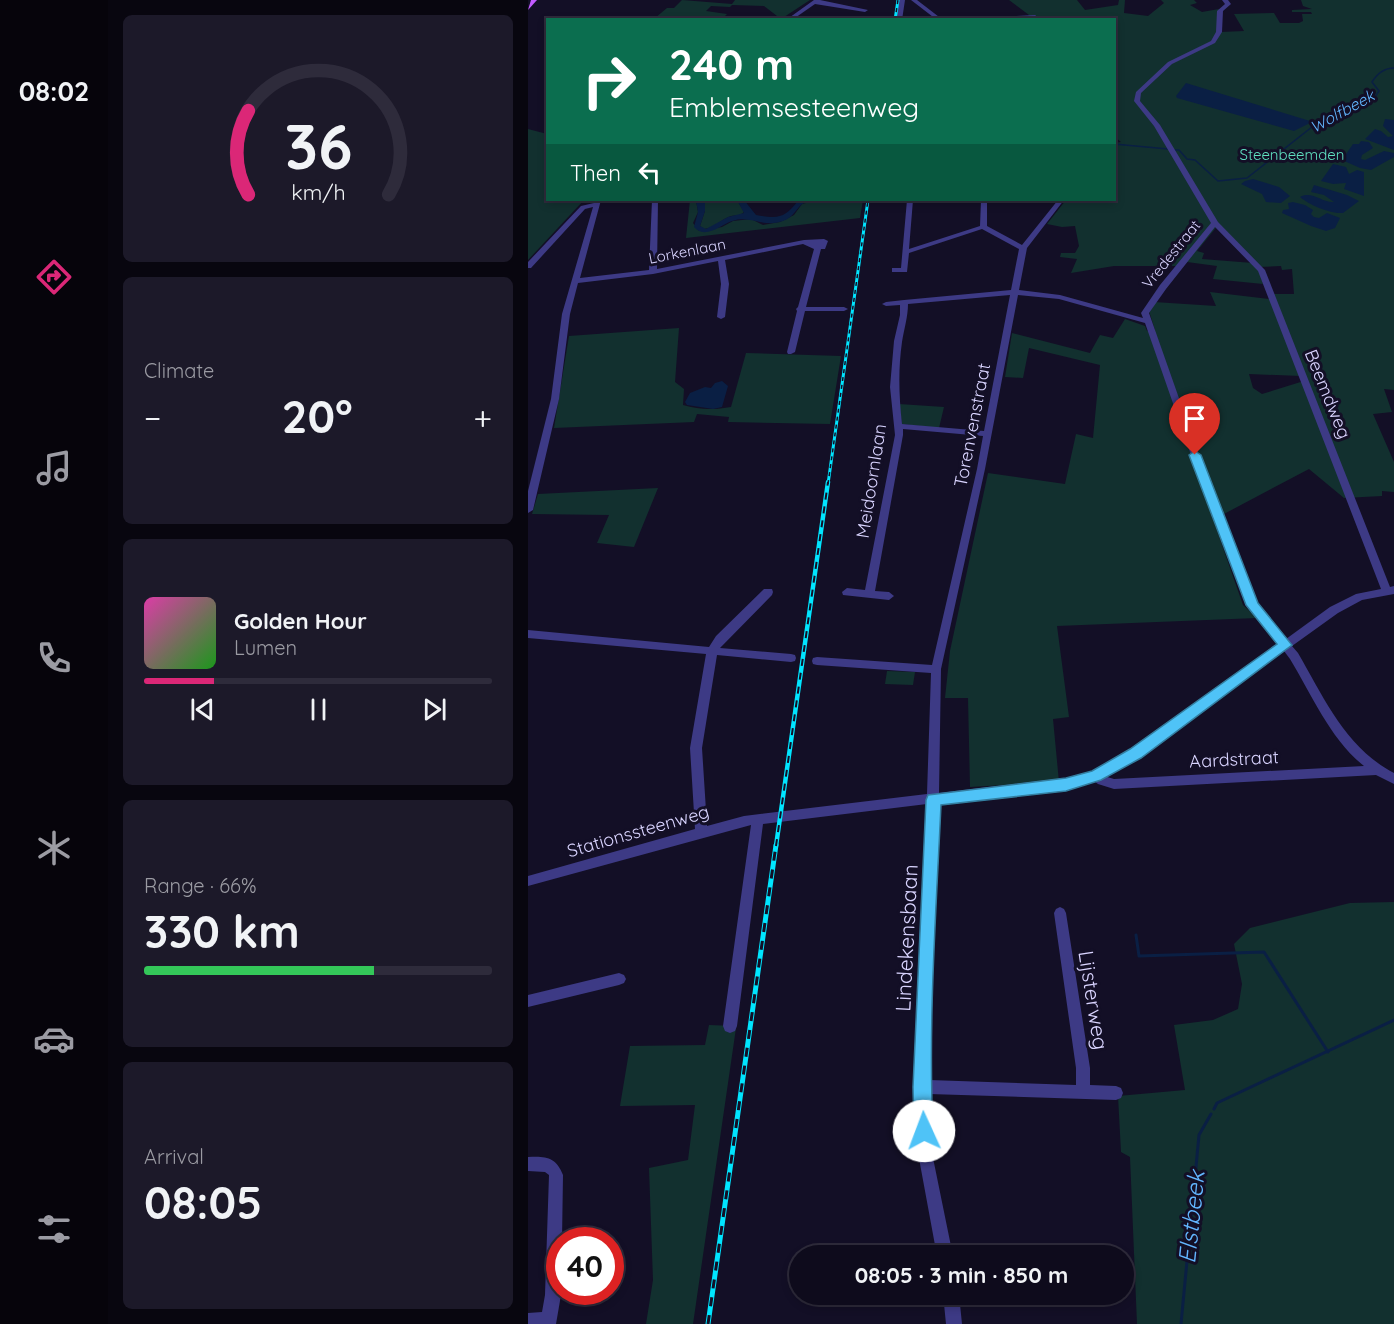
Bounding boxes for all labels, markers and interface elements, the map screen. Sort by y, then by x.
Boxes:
text: 240 m [669,38,794,91]
icon: right [570,42,648,120]
text: 08:02 [19,74,89,108]
water label: Wolfbeek [1306,84,1379,137]
text: Emblemsesteenweg [669,90,919,124]
text: 36 [284,108,352,186]
park label: Steenbeemden [1239,145,1345,164]
icon: left [633,156,666,189]
text: Then [570,159,621,187]
text: km/h [291,180,345,206]
street label: Vredestraat [1138,216,1204,292]
street label: Lorkenlaan [647,234,727,268]
icon: directions [33,256,75,298]
street label: Beemdweg [1300,346,1356,442]
text: Climate [144,358,214,383]
street label: Torenvenstraat [949,361,995,489]
text: 20° [282,388,353,444]
pin [1169,393,1220,455]
text: − [144,397,161,438]
text: + [473,397,492,438]
icon: arrive [1178,402,1211,435]
street label: Meidoornlaan [851,422,891,540]
icon: music [33,447,75,489]
text: Golden Hour [234,607,367,635]
text: Lumen [234,635,297,660]
icon: phone [33,637,75,679]
icon: previous [186,693,219,726]
icon: pause [302,693,335,726]
icon: next [418,693,451,726]
street label: Aardstraat [1189,745,1279,773]
street label: Stationssteenweg [564,800,712,862]
icon: climate [33,827,75,869]
street label: Lindekensbaan [889,864,923,1012]
text: Range · 66% [144,873,256,898]
text: 330 km [144,903,300,959]
street label: Lijsterweg [1073,949,1115,1051]
icon: car [33,1018,75,1060]
position arrow [892,1099,956,1163]
text: Arrival [144,1144,204,1169]
water label: Elstbeek [1171,1167,1211,1265]
text: 08:05 [144,1174,262,1230]
icon: filters [33,1208,75,1250]
speed limit sign: 40 [546,1227,624,1305]
text: 08:05 · 3 min · 850 m [855,1261,1068,1289]

